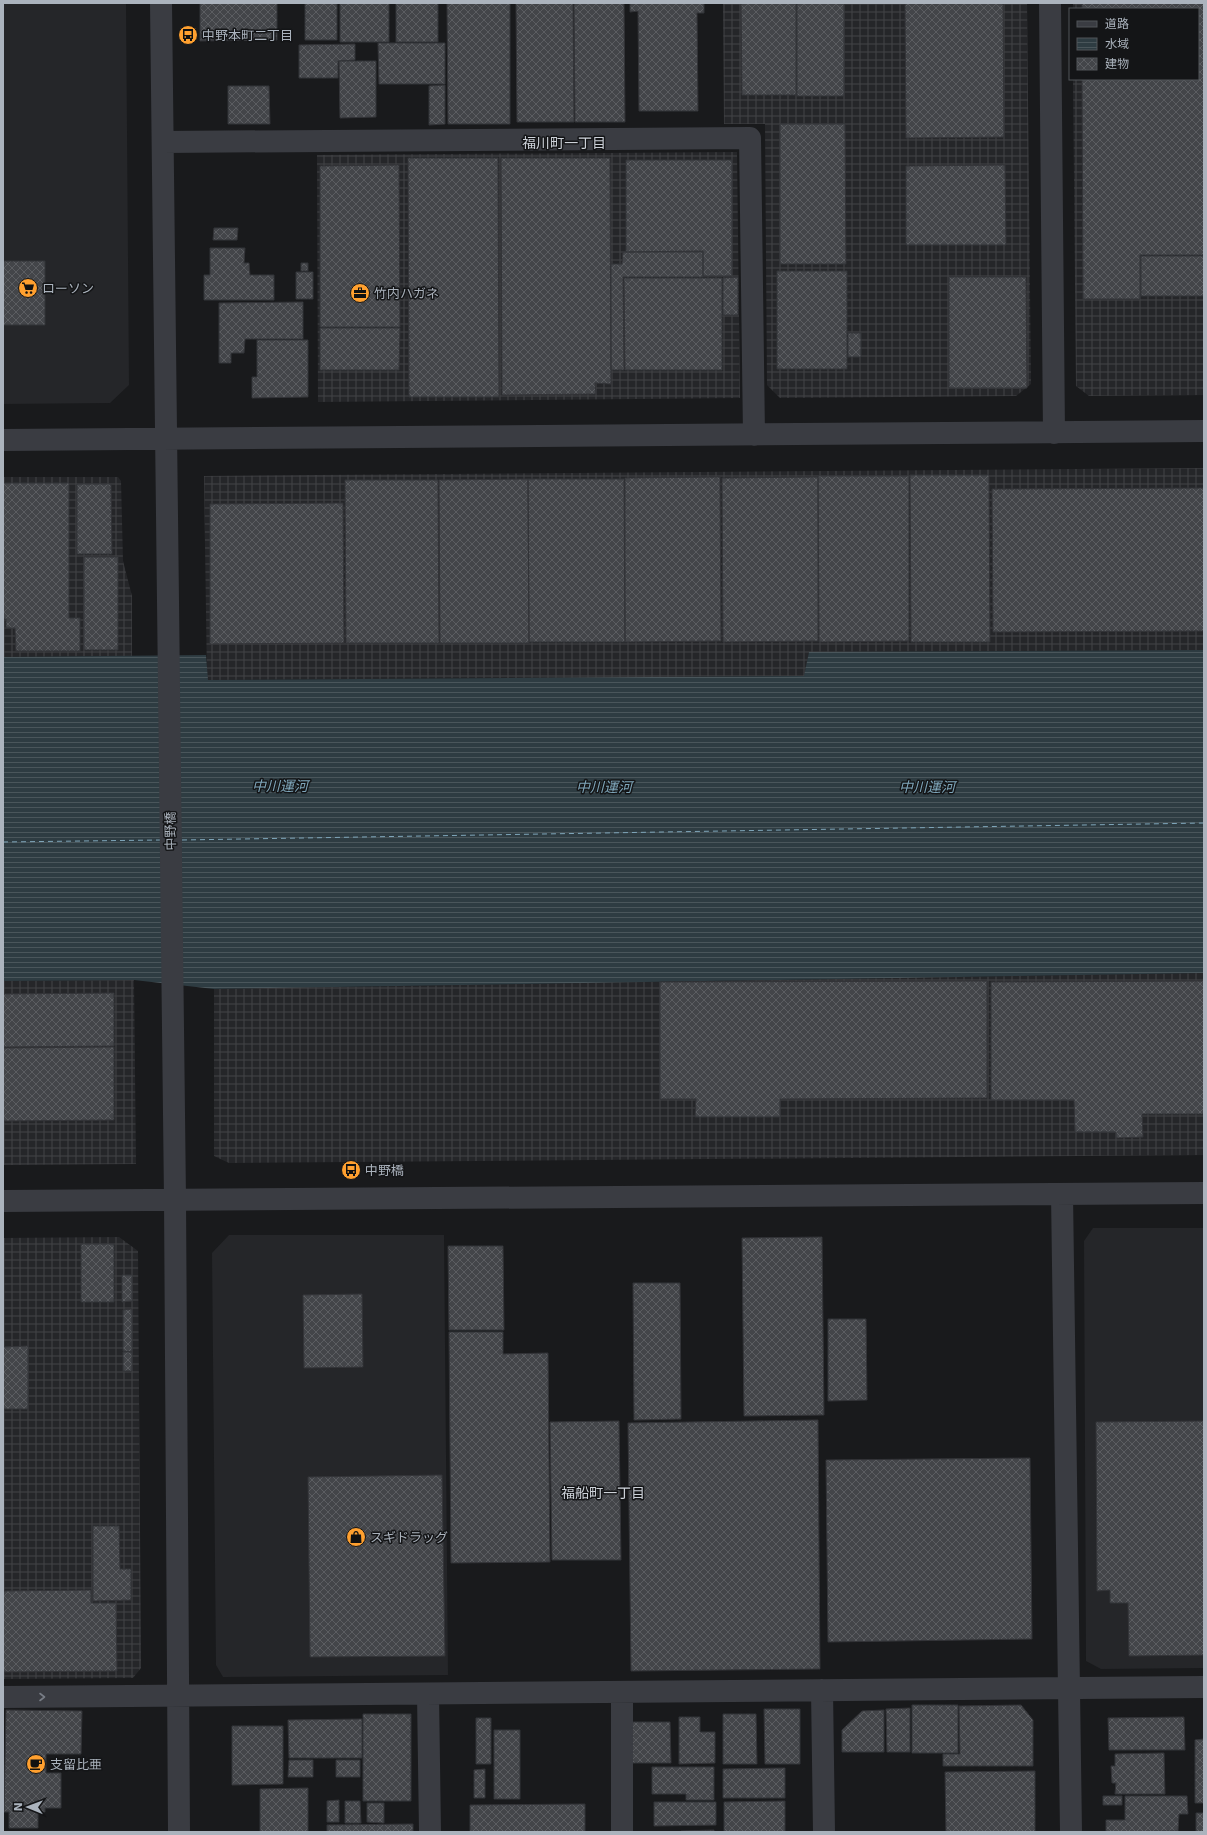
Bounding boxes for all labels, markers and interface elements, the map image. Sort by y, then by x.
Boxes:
legend [1069,8,1199,80]
text: 道路 [1105,17,1129,31]
bus stop icon: 中野本町二丁目 [177,24,199,46]
place label: 中野本町二丁目 [202,28,293,43]
text: 水域 [1105,37,1129,51]
text: 建物 [1105,57,1129,71]
district label: 福川町一丁目 [522,135,606,151]
supermarket icon: ローソン [17,277,39,299]
place label: ローソン [42,281,94,296]
office icon: 竹内ハガネ [349,282,371,304]
place label: 竹内ハガネ [374,286,439,301]
water label: 中川運河 [252,778,311,794]
water label: 中川運河 [576,779,635,795]
water label: 中川運河 [899,779,958,795]
street label: 中野橋 [163,811,178,851]
bus stop icon: 中野橋 [340,1159,362,1181]
place label: 中野橋 [365,1163,404,1178]
district label: 福船町一丁目 [561,1485,645,1501]
shop icon: スギドラッグ [345,1526,367,1548]
place label: スギドラッグ [370,1530,448,1545]
one-way arrow [39,1693,45,1701]
cafe icon: 支留比亜 [25,1753,47,1775]
place label: 支留比亜 [50,1757,102,1772]
north arrow [8,1787,48,1827]
text: N [12,1802,25,1812]

